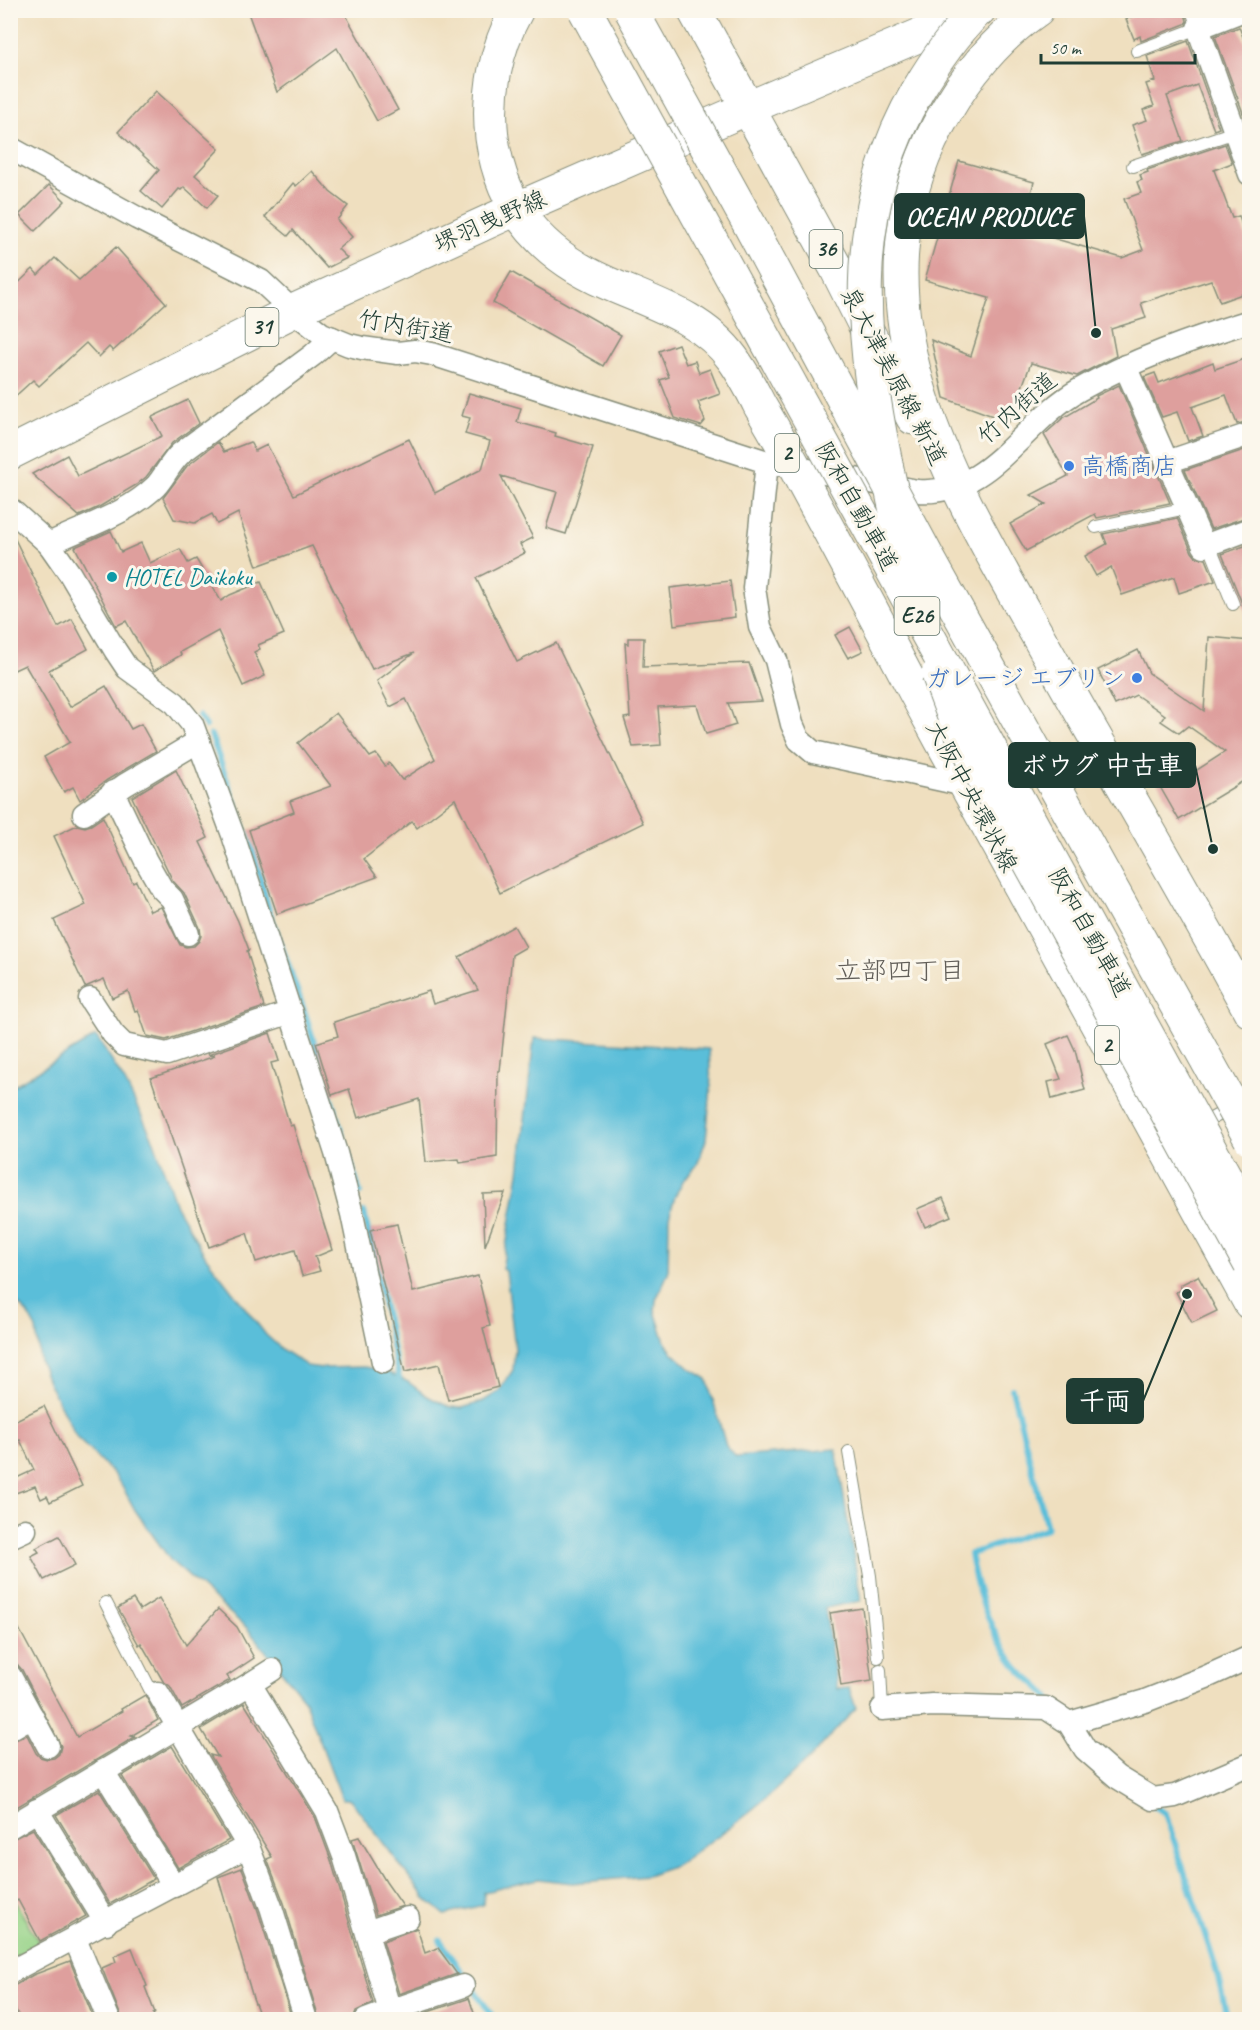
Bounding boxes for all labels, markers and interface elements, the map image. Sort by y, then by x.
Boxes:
scale bar [1041,27,1196,65]
text: 50 m [1050,37,1083,59]
street label: 堺羽曳野線 [429,183,551,259]
callout: OCEAN PRODUCE [895,194,1084,238]
text: OCEAN PRODUCE [905,200,1077,233]
road number: 36 [810,230,842,268]
street label: 泉大津美原線 新道 [834,282,954,470]
street label: 竹内街道 [356,303,456,349]
road number: 31 [246,308,278,346]
street label: 竹内街道 [971,365,1063,451]
road number: 2 [775,434,799,472]
street label: 阪和自動車道 [809,436,905,576]
place label: 高橋商店 [1081,451,1177,481]
marker: 高橋商店 [1062,459,1076,473]
place label: HOTEL Daikoku [124,562,254,592]
marker: HOTEL Daikoku [105,570,119,584]
road number: E26 [894,597,940,635]
place label: ガレージ エブリン [926,663,1125,693]
marker: ガレージ エブリン [1130,671,1144,685]
street label: 大阪中央環状線 [919,715,1025,877]
callout: ボウグ 中古車 [1009,743,1195,787]
text: ボウグ 中古車 [1021,749,1183,782]
street label: 阪和自動車道 [1042,862,1138,1002]
district label: 立部四丁目 [835,954,965,987]
road number: 2 [1095,1026,1119,1064]
callout: 千両 [1067,1379,1143,1423]
text: 千両 [1079,1385,1131,1418]

